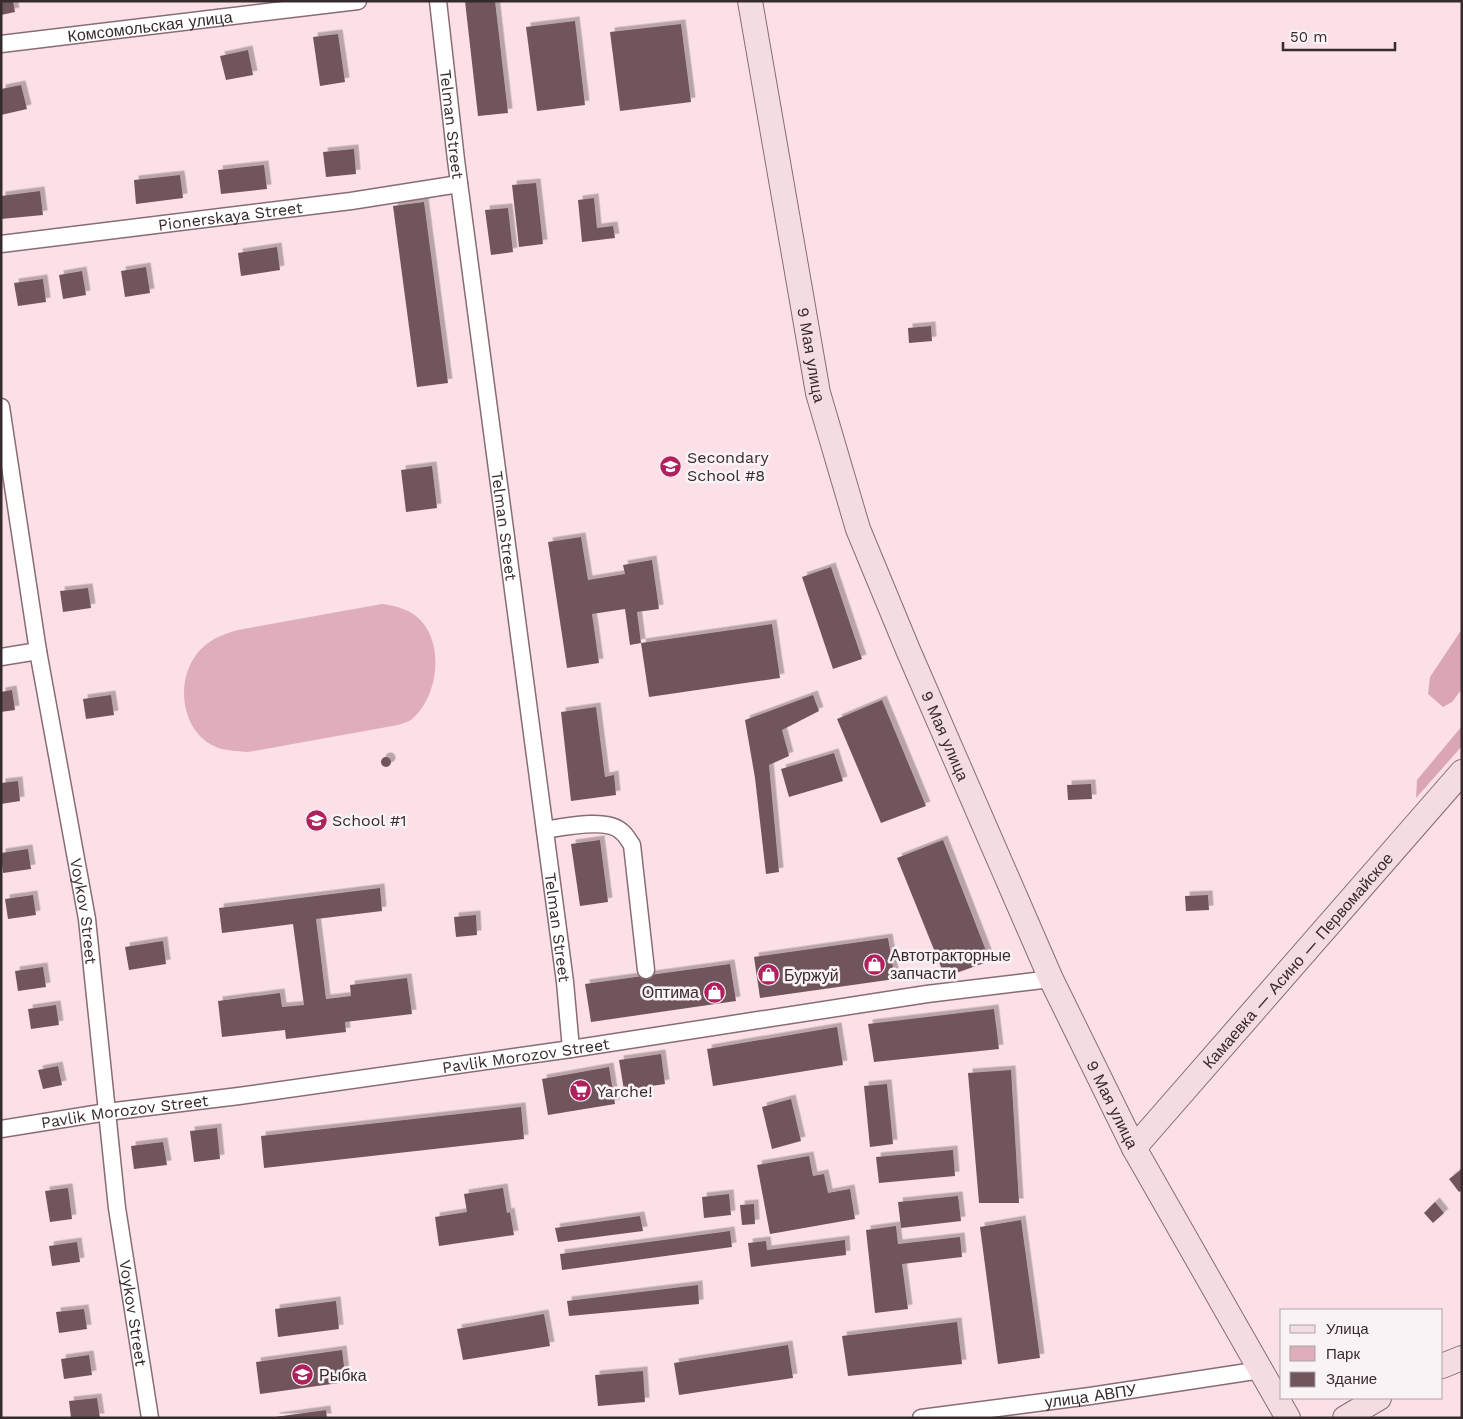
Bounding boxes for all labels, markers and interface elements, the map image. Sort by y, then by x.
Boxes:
street label: Комсомольская улица [66,7,234,45]
scale bar [1283,20,1396,52]
text: 50 m [1290,28,1327,46]
street label: Telman Street [436,69,468,180]
street label: Pionerskaya Street [157,198,304,234]
street label: 9 Мая улица [794,306,830,405]
place label: Secondary School #8 [687,448,770,485]
school or university icon: Secondary School #8 [659,454,683,478]
street label: Telman Street [488,470,521,582]
street label: 9 Мая улица [917,688,973,784]
school or university icon: School #1 [304,808,328,832]
place label: School #1 [332,811,407,830]
street label: Камаевка — Асино — Первомайское [1199,849,1397,1072]
street label: Voykov Street [67,856,101,965]
street label: Telman Street [541,872,574,983]
place label: Автотракторные запчасти [890,946,1011,983]
shop icon: Автотракторные запчасти [862,952,886,976]
shop icon: Буржуй [756,963,780,987]
place label: Буржуй [784,966,839,985]
shop icon: Оптима [703,980,727,1004]
place label: Оптима [642,983,699,1002]
street label: Pavlik Morozov Street [441,1034,611,1077]
street label: 9 Мая улица [1083,1057,1142,1152]
supermarket icon: Yarche! [569,1079,593,1103]
place label: Yarche! [597,1082,653,1101]
street label: Pavlik Morozov Street [40,1090,210,1132]
street label: Voykov Street [116,1258,151,1368]
legend [1280,1309,1443,1399]
text: Улица [1326,1320,1369,1338]
text: Парк [1326,1345,1360,1363]
school or university icon: Рыбка [291,1363,315,1387]
place label: Рыбка [319,1366,367,1385]
text: Здание [1326,1370,1377,1388]
street label: улица АВПУ [1043,1379,1139,1411]

